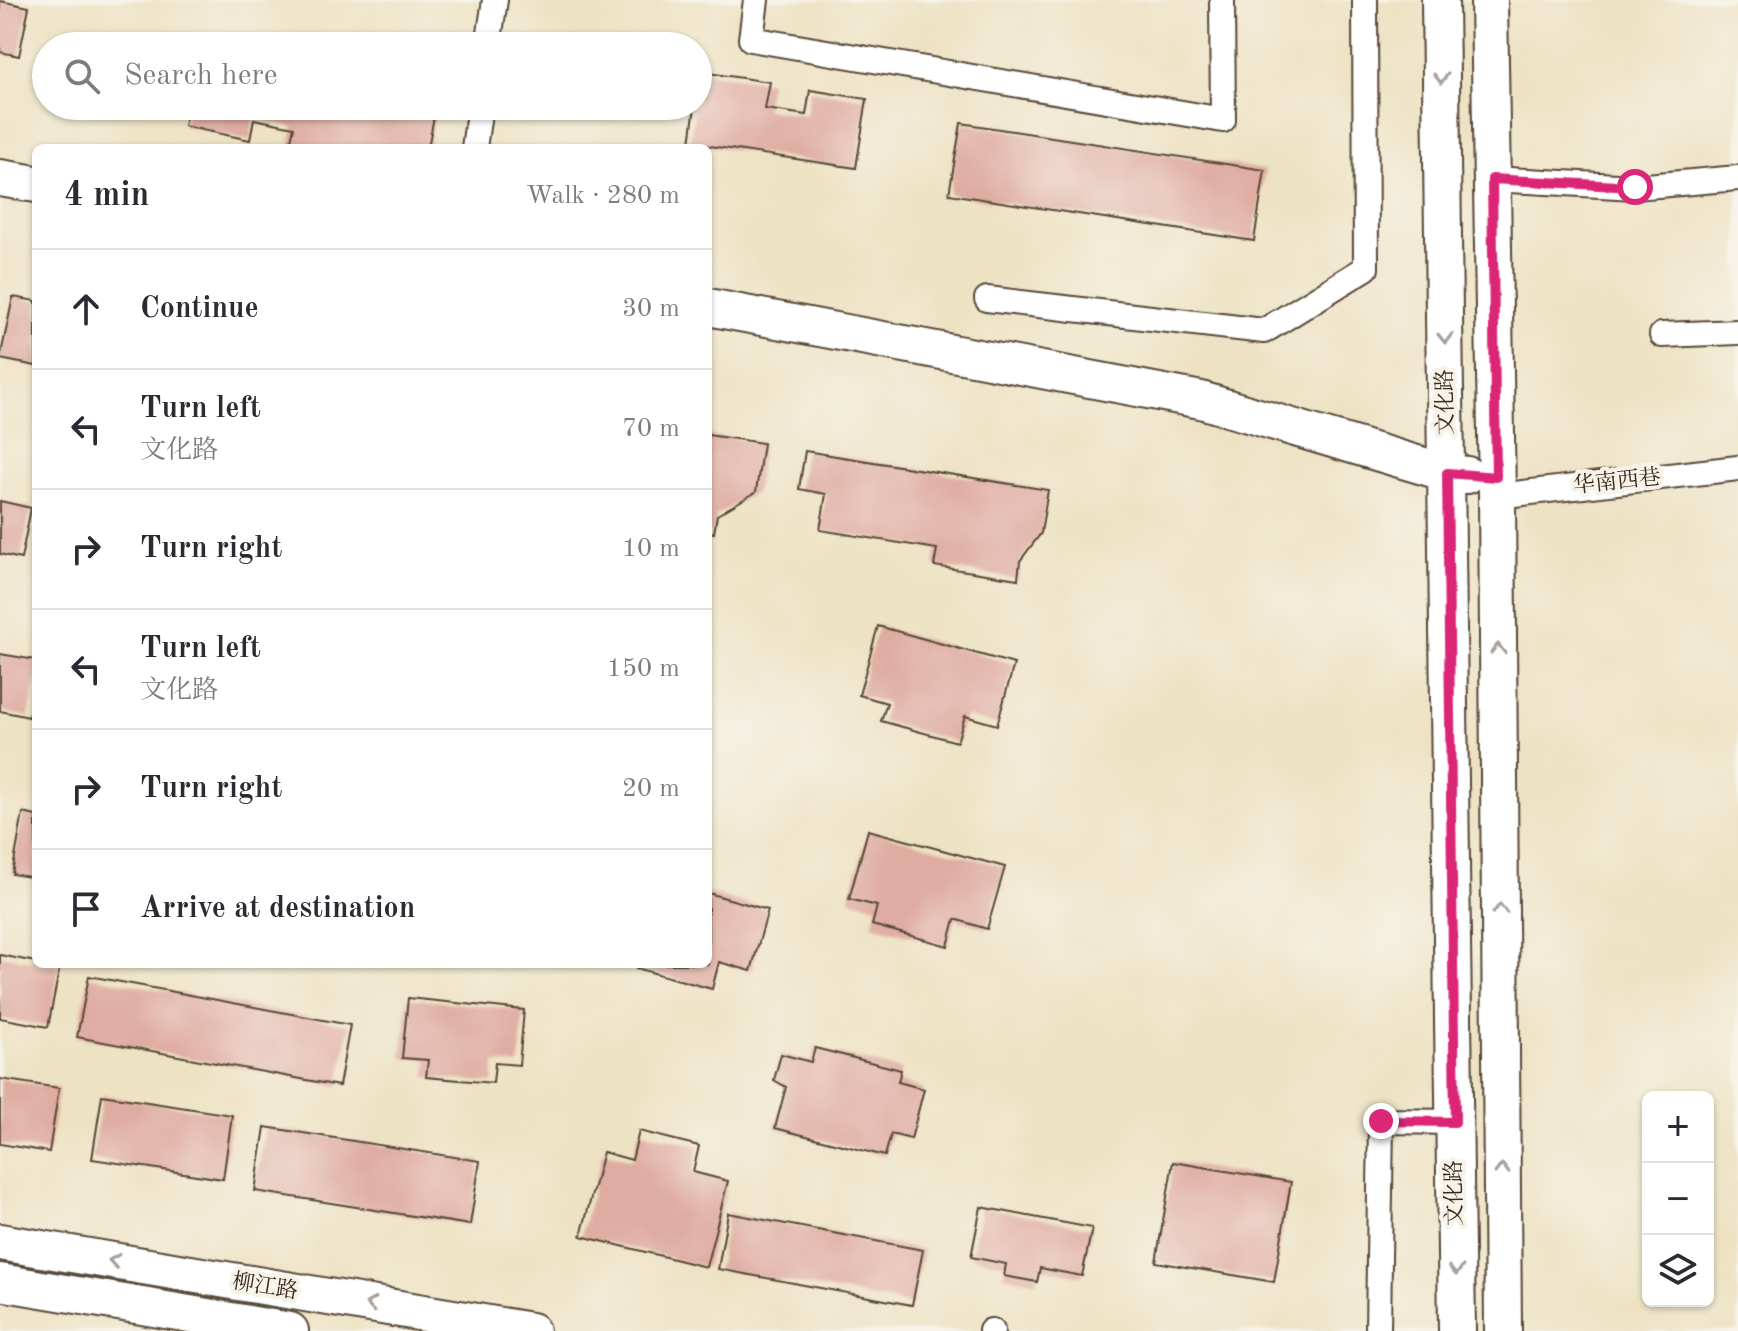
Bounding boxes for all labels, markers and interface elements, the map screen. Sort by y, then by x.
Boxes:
search box [32,32,712,120]
icon: search [60,54,104,98]
text: Search here [124,61,278,91]
one-way arrow [1433,72,1450,85]
route start [1617,169,1653,205]
text: 4 min [64,179,149,213]
text: Walk · 280 m [526,183,680,209]
icon: ahead [64,287,108,331]
text: Continue [140,294,259,324]
text: 30 m [622,296,680,322]
one-way arrow [1436,332,1454,345]
street label: 文化路 [1432,369,1458,435]
text: Turn left [140,394,261,424]
icon: left [64,407,108,451]
text: 70 m [622,416,680,442]
text: 文化路 [140,438,218,464]
street label: 华南西巷 [1572,464,1662,498]
icon: right [64,527,108,571]
text: Turn right [140,534,282,564]
text: 10 m [622,536,680,562]
text: Turn left [140,634,261,664]
one-way arrow [1489,642,1507,655]
icon: left [64,647,108,691]
text: 150 m [607,656,680,682]
text: 文化路 [140,678,218,704]
icon: right [64,767,108,811]
text: Turn right [140,774,282,804]
text: 20 m [622,776,680,802]
icon: arrive [64,887,108,931]
text: Arrive at destination [140,894,415,924]
one-way arrow [1491,902,1509,915]
map controls [1642,1091,1714,1307]
button: + [1642,1091,1714,1163]
route end [1363,1103,1399,1139]
street label: 文化路 [1441,1160,1467,1226]
one-way arrow [1493,1162,1511,1175]
button: − [1642,1163,1714,1235]
button: layers [1642,1235,1714,1307]
one-way arrow [107,1254,121,1271]
one-way arrow [1447,1264,1465,1277]
street label: 柳江路 [231,1269,300,1303]
one-way arrow [364,1297,378,1314]

